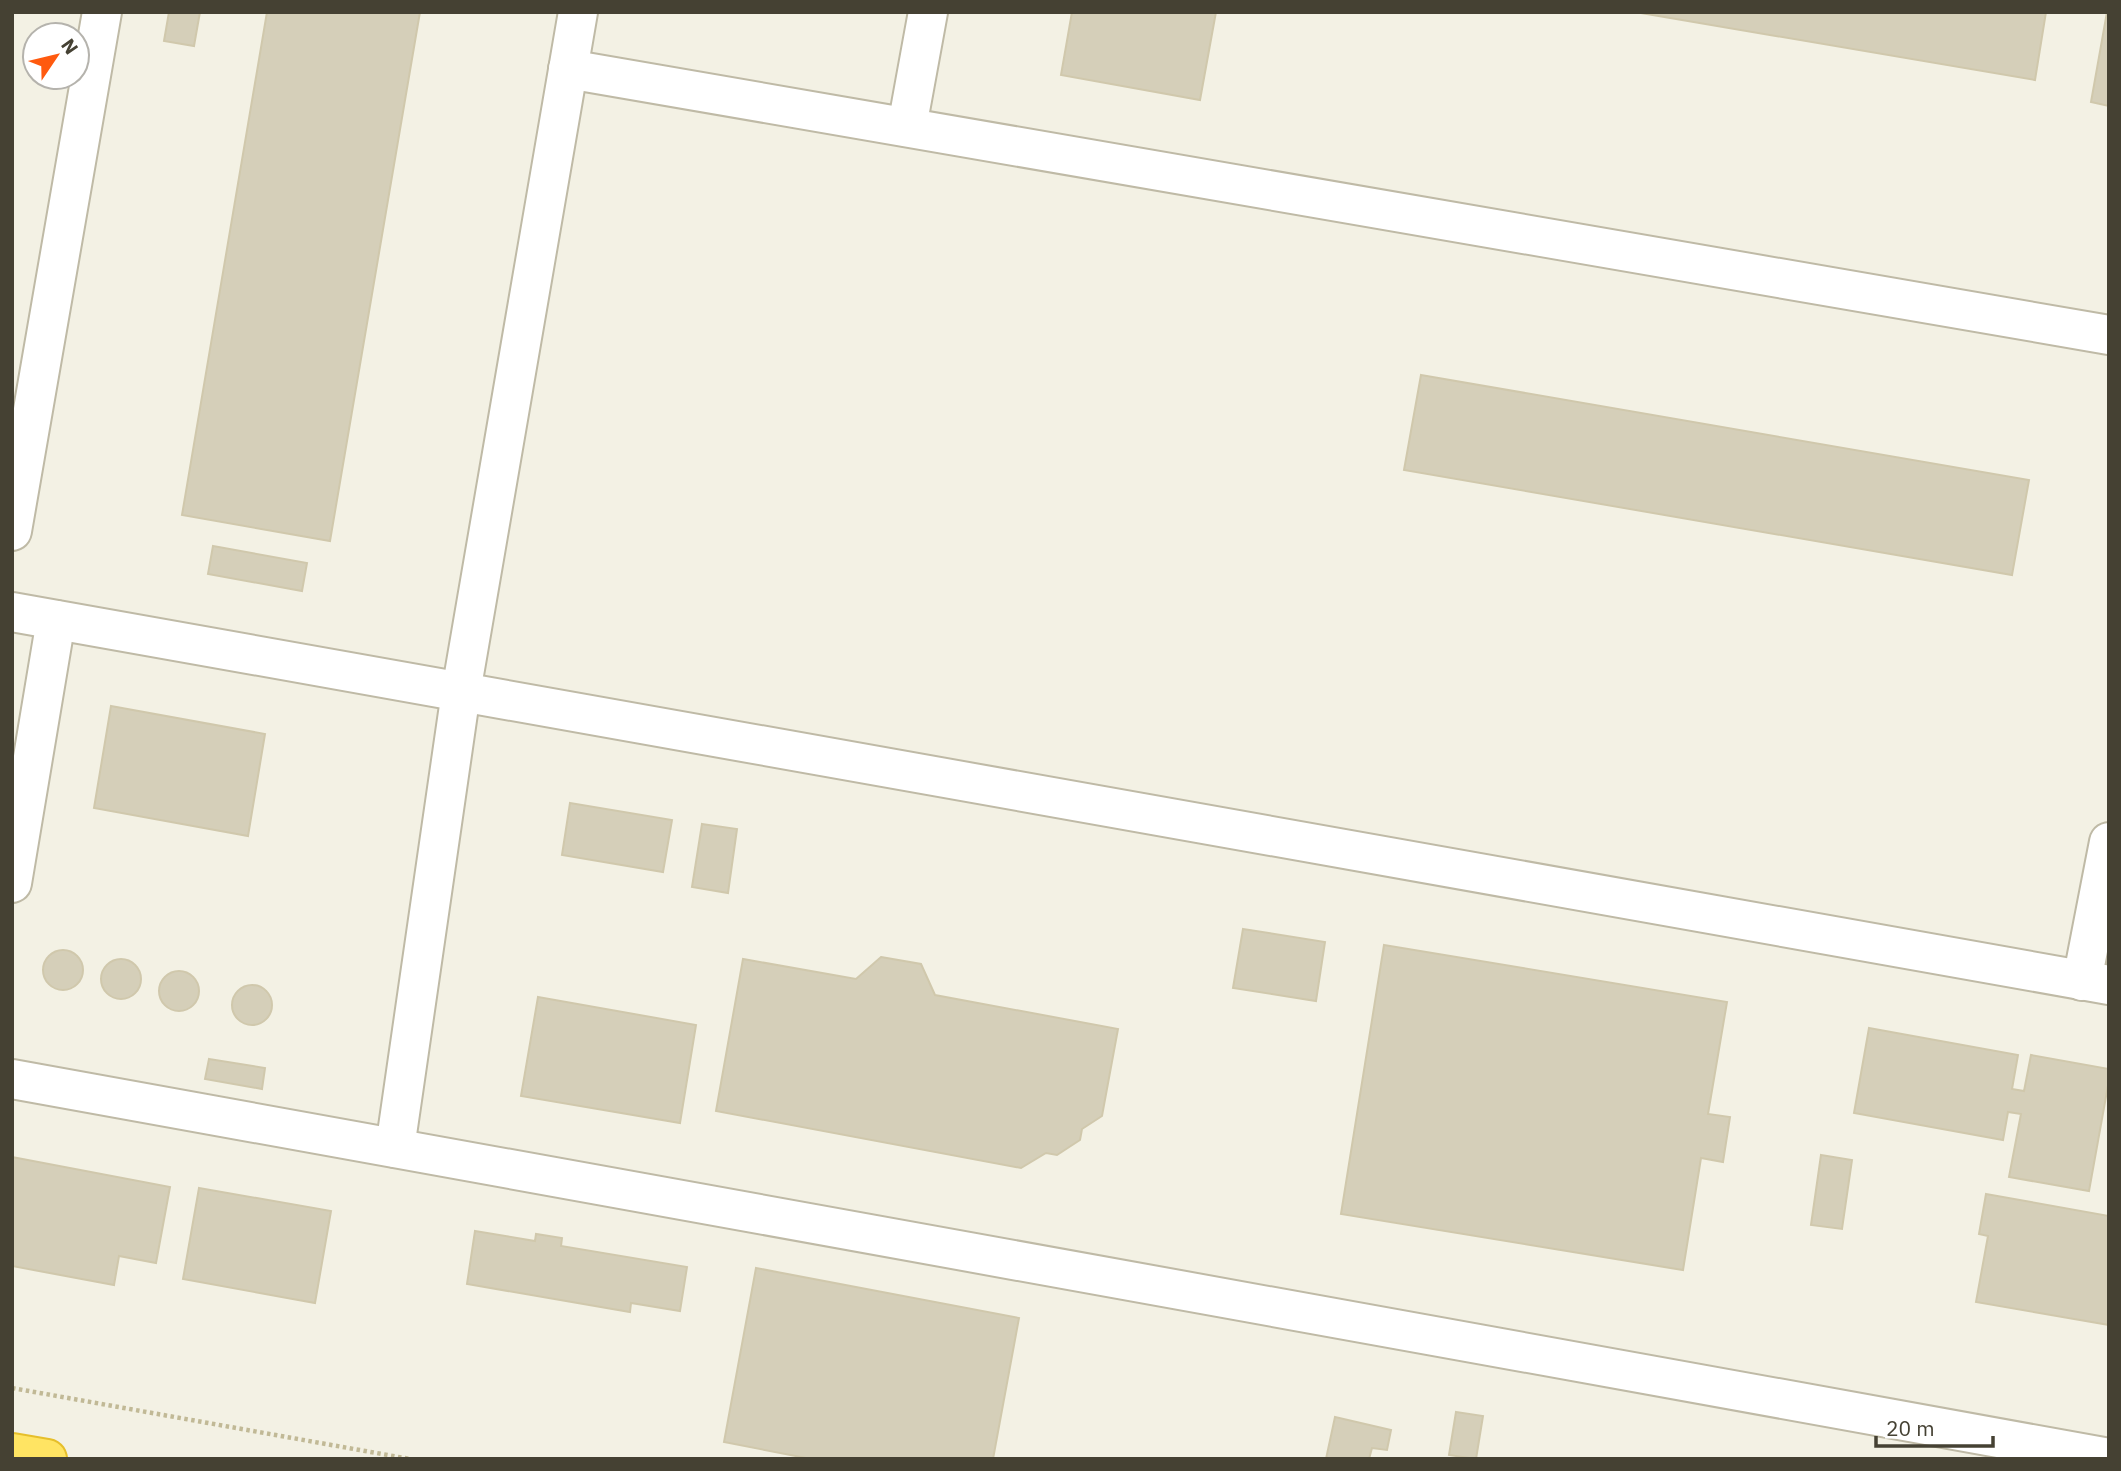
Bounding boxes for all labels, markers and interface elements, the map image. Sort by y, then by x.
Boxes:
north arrow [21,21,91,91]
text: N [56,34,84,59]
scale bar [1876,1404,1993,1448]
text: 20 m [1886,1414,1935,1442]

